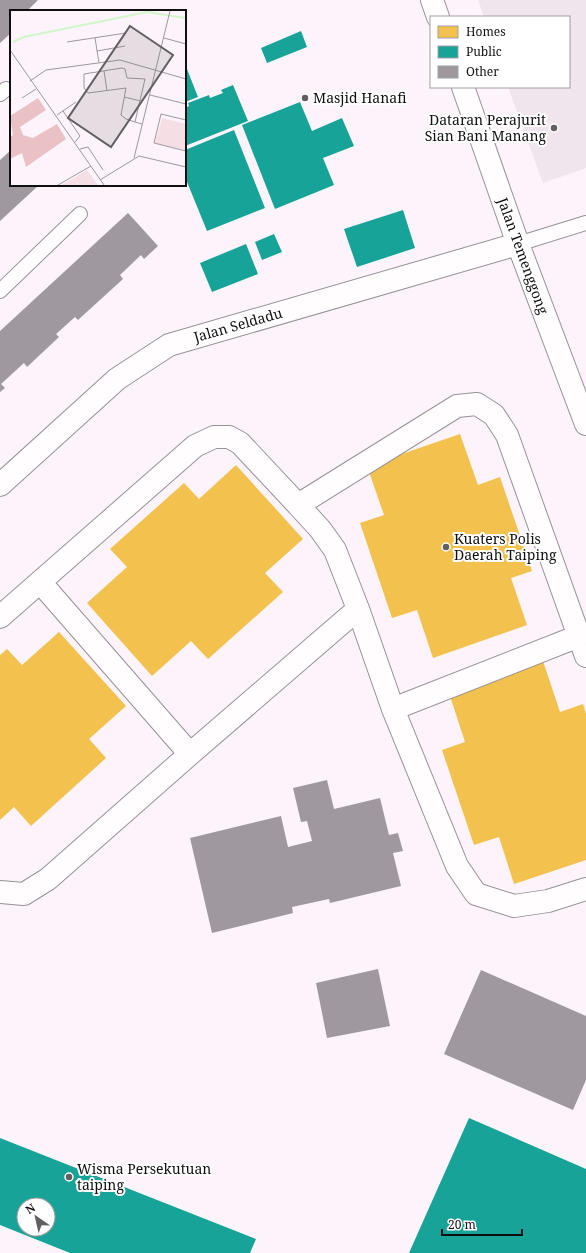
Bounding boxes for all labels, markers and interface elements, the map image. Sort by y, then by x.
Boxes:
inset map [10,10,186,186]
legend [430,16,570,88]
text: Homes [466,23,506,40]
text: Public [466,43,502,60]
text: Other [466,63,499,80]
place label: Masjid Hanafi [313,88,407,107]
marker: Masjid Hanafi [300,93,310,103]
place label: Dataran Perajurit Sian Bani Manang [425,110,546,145]
marker: Dataran Perajurit Sian Bani Manang [549,123,559,133]
street label: Jalan Temenggong [493,194,554,317]
street label: Jalan Seldadu [190,303,284,346]
place label: Kuaters Polis Daerah Taiping [454,529,557,564]
marker: Kuaters Polis Daerah Taiping [441,542,451,552]
place label: Wisma Persekutuan taiping [77,1159,211,1194]
marker: Wisma Persekutuan taiping [64,1172,74,1182]
north arrow [16,1197,56,1237]
text: N [22,1199,38,1217]
scale bar [442,1211,522,1237]
text: 20 m [448,1216,476,1233]

